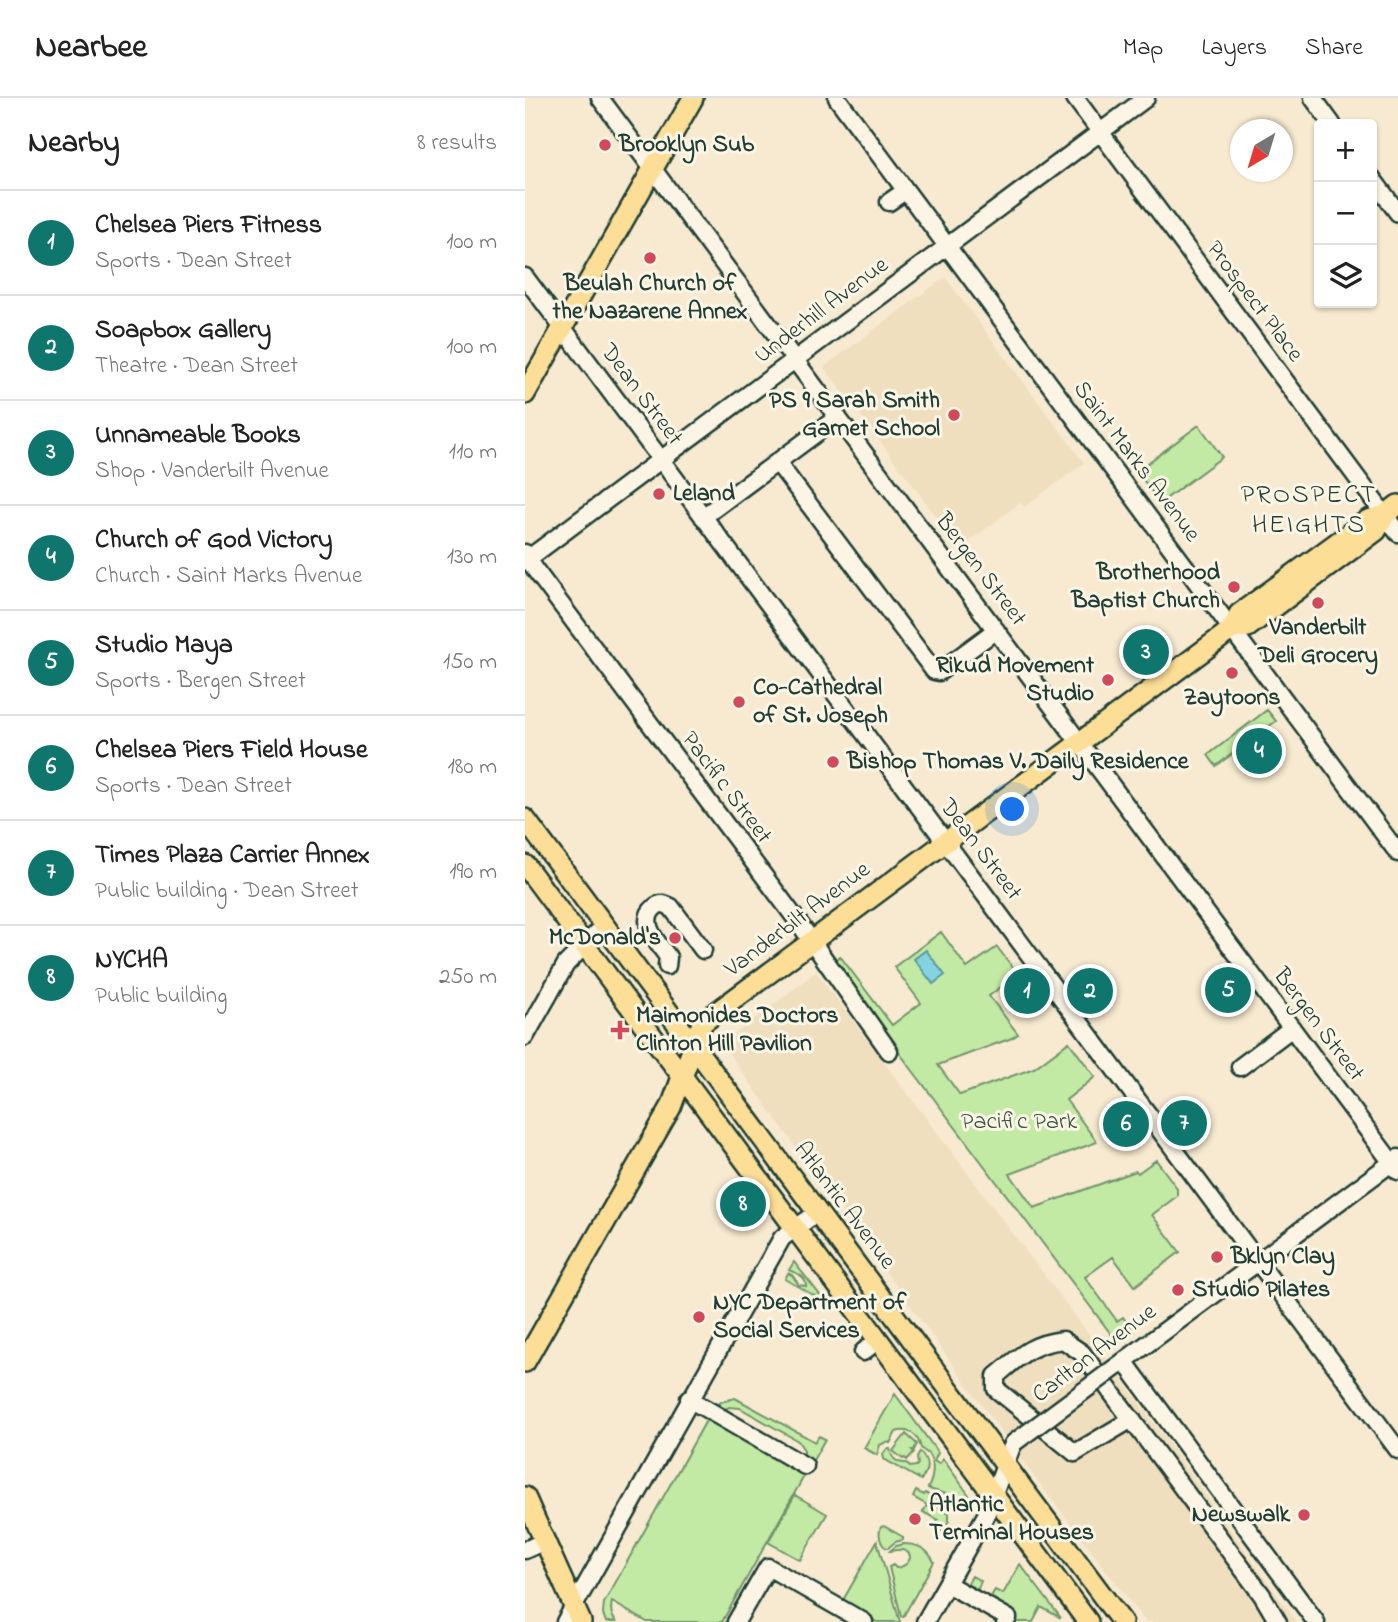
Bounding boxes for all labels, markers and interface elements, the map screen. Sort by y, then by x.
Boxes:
text: Nearbee [35,24,147,72]
text: Map [1123,31,1163,66]
text: Layers [1201,31,1267,66]
text: Share [1305,31,1363,66]
north arrow [1230,119,1293,182]
map controls [1314,119,1377,308]
button: + [1314,119,1377,182]
text: Nearby [28,122,120,166]
text: 8 results [417,127,497,160]
place label: Brooklyn Sub [618,128,755,164]
marker: Brooklyn Sub [597,137,613,153]
button: − [1314,182,1377,245]
text: Chelsea Piers Fitness [95,207,322,245]
text: 1 [47,226,55,259]
text: 100 m [446,226,497,259]
street label: Prospect Place [1197,234,1311,370]
text: Sports · Dean Street [95,245,292,278]
button: layers [1314,245,1377,308]
street label: Underhill Avenue [747,249,897,373]
marker: Beulah Church of the Nazarene Annex [642,250,658,266]
place label: Beulah Church of the Nazarene Annex [551,267,748,330]
text: Soapbox Gallery [95,312,271,350]
text: 2 [45,331,57,364]
text: 100 m [446,331,497,364]
street label: Dean Street [590,336,691,453]
text: Theatre · Dean Street [95,350,298,383]
street label: Saint Marks Avenue [1064,374,1209,550]
place label: PS 9 Sarah Smith Garnet School [769,384,940,447]
marker: PS 9 Sarah Smith Garnet School [946,407,962,423]
text: Unnameable Books [95,417,301,455]
text: 3 [46,436,56,469]
text: 110 m [449,436,497,469]
text: Shop · Vanderbilt Avenue [95,455,329,488]
place label: Leland [673,477,735,512]
district label: PROSPECT HEIGHTS [1241,477,1377,545]
marker: Leland [651,486,667,502]
street label: Bergen Street [925,505,1034,634]
text: Church of God Victory [95,522,332,560]
text: 4 [46,541,56,574]
text: 130 m [447,541,497,574]
place label: Brotherhood Baptist Church [1070,556,1221,619]
text: Church · Saint Marks Avenue [95,560,362,593]
marker: Brotherhood Baptist Church [1226,579,1242,595]
marker: Vanderbilt Deli Grocery [1310,595,1326,611]
place label: Vanderbilt Deli Grocery [1257,611,1378,675]
pin: 3 [1123,626,1169,678]
text: Studio Maya [95,627,233,665]
text: 5 [44,646,58,679]
text: 150 m [443,646,497,679]
place label: Rikud Movement Studio [936,649,1095,712]
text: Sports · Bergen Street [95,665,306,698]
marker: Zaytoons [1224,665,1240,681]
place label: Co-Cathedral of St. Joseph [753,671,888,734]
marker: Rikud Movement Studio [1100,672,1116,688]
place label: Zaytoons [1183,681,1281,717]
marker: Co-Cathedral of St. Joseph [731,694,747,710]
street label: Pacific Street [672,724,780,852]
pin: 4 [1236,725,1282,777]
text: Chelsea Piers Field House [95,732,368,770]
place label: Bishop Thomas V. Daily Residence [846,745,1190,781]
text: 6 [46,751,56,784]
text: 180 m [448,751,497,784]
marker: Bishop Thomas V. Daily Residence [825,754,841,770]
text: Sports · Dean Street [95,770,292,803]
street label: Dean Street [929,791,1030,908]
your location [995,792,1029,826]
text: Times Plaza Carrier Annex [95,837,370,875]
street label: Vanderbilt Avenue [717,853,878,987]
text: 7 [46,856,56,889]
text: 190 m [449,856,497,889]
text: Public building · Dean Street [95,875,359,908]
place label: McDonald's [549,921,661,956]
marker: McDonald's [667,930,683,946]
text: NYCHA [95,942,168,980]
street label: Bergen Street [1263,960,1372,1089]
text: 8 [47,961,55,994]
text: 250 m [439,961,497,994]
pin: 5 [1205,964,1251,1016]
pin: 1 [1004,965,1050,1017]
pin: 2 [1067,965,1113,1017]
text: Public building [95,980,227,1013]
place label: Maimonides Doctors Clinton Hill Pavilion [636,999,839,1062]
marker: Maimonides Doctors Clinton Hill Pavilion [610,1020,630,1040]
pin: 7 [1161,1097,1207,1149]
pin: 6 [1103,1098,1149,1150]
park label: Pacific Park [961,1105,1077,1140]
street label: Atlantic Avenue [784,1135,904,1278]
pin: 8 [720,1178,766,1230]
place label: Bklyn Clay [1230,1240,1335,1276]
marker: Bklyn Clay [1209,1249,1225,1265]
place label: Studio Pilates [1192,1273,1330,1308]
marker: Studio Pilates [1170,1282,1186,1298]
place label: NYC Department of Social Services [713,1286,907,1349]
street label: Carlton Avenue [1025,1295,1165,1412]
marker: NYC Department of Social Services [691,1309,707,1325]
place label: Atlantic Terminal Houses [929,1488,1094,1551]
place label: Newswalk [1192,1498,1290,1533]
marker: Newswalk [1296,1507,1312,1523]
marker: Atlantic Terminal Houses [907,1511,923,1527]

